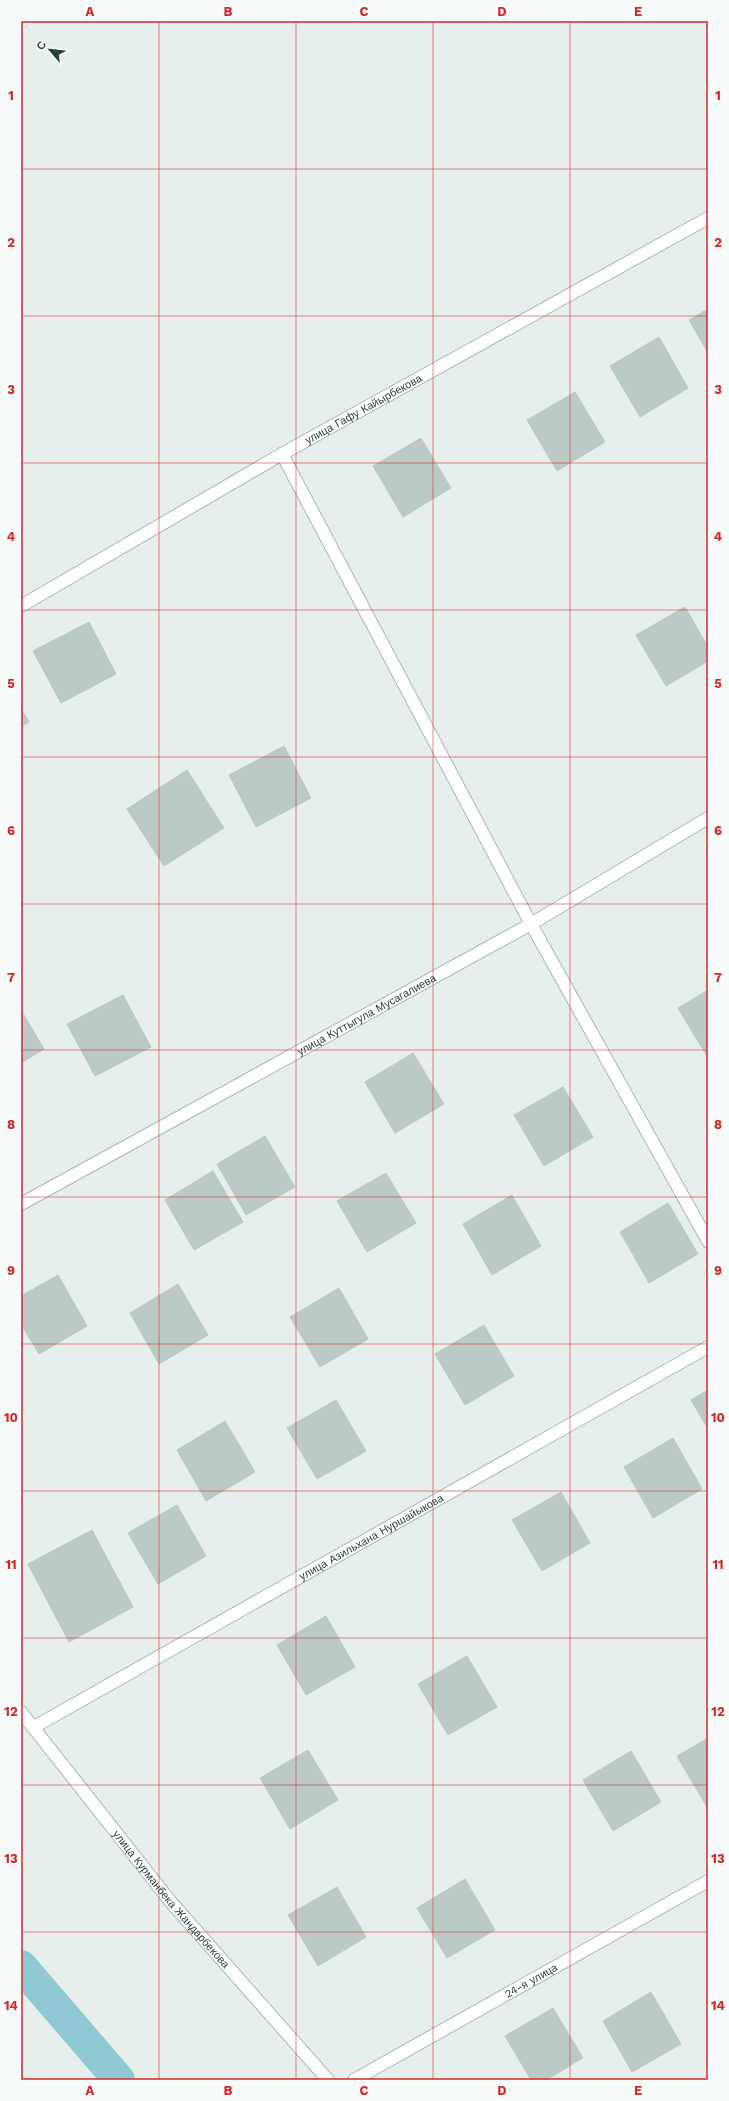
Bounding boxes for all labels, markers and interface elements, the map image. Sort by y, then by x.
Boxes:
text: A [86,4,95,19]
text: B [224,4,233,19]
text: C [360,4,369,19]
text: D [497,4,507,19]
text: E [634,4,642,19]
north arrow [30,30,70,70]
text: С [34,39,49,52]
text: 1 [8,88,14,103]
text: 1 [715,88,721,103]
text: 2 [7,235,15,250]
text: 2 [714,235,722,250]
street label: улица Гафу Кайырбекова [303,371,425,447]
text: 3 [7,382,15,397]
text: 3 [714,382,722,397]
text: 4 [7,529,16,544]
text: 4 [714,529,723,544]
text: 5 [7,676,15,691]
text: 5 [714,676,722,691]
text: 6 [7,823,15,838]
text: 6 [714,823,722,838]
text: 7 [7,970,15,985]
text: 7 [714,970,722,985]
street label: улица Куттыгула Мусагалиева [295,971,439,1058]
text: 8 [7,1117,15,1132]
text: 8 [714,1117,722,1132]
text: 9 [7,1263,15,1278]
text: 9 [714,1263,722,1278]
text: 10 [4,1410,18,1425]
text: 10 [711,1410,725,1425]
street label: улица Азильхана Нуршайыкова [297,1491,447,1583]
text: 11 [5,1557,17,1572]
text: 11 [712,1557,724,1572]
text: 12 [4,1704,18,1719]
text: 12 [711,1704,725,1719]
street label: улица Курманбека Жандарбекова [110,1828,233,1972]
text: 13 [4,1851,18,1866]
text: 13 [711,1851,725,1866]
street label: 24-я улица [503,1961,561,2001]
text: 14 [4,1998,19,2013]
text: 14 [711,1998,726,2013]
text: A [86,2083,95,2098]
text: B [224,2083,233,2098]
text: C [360,2083,369,2098]
text: D [497,2083,507,2098]
text: E [634,2083,642,2098]

